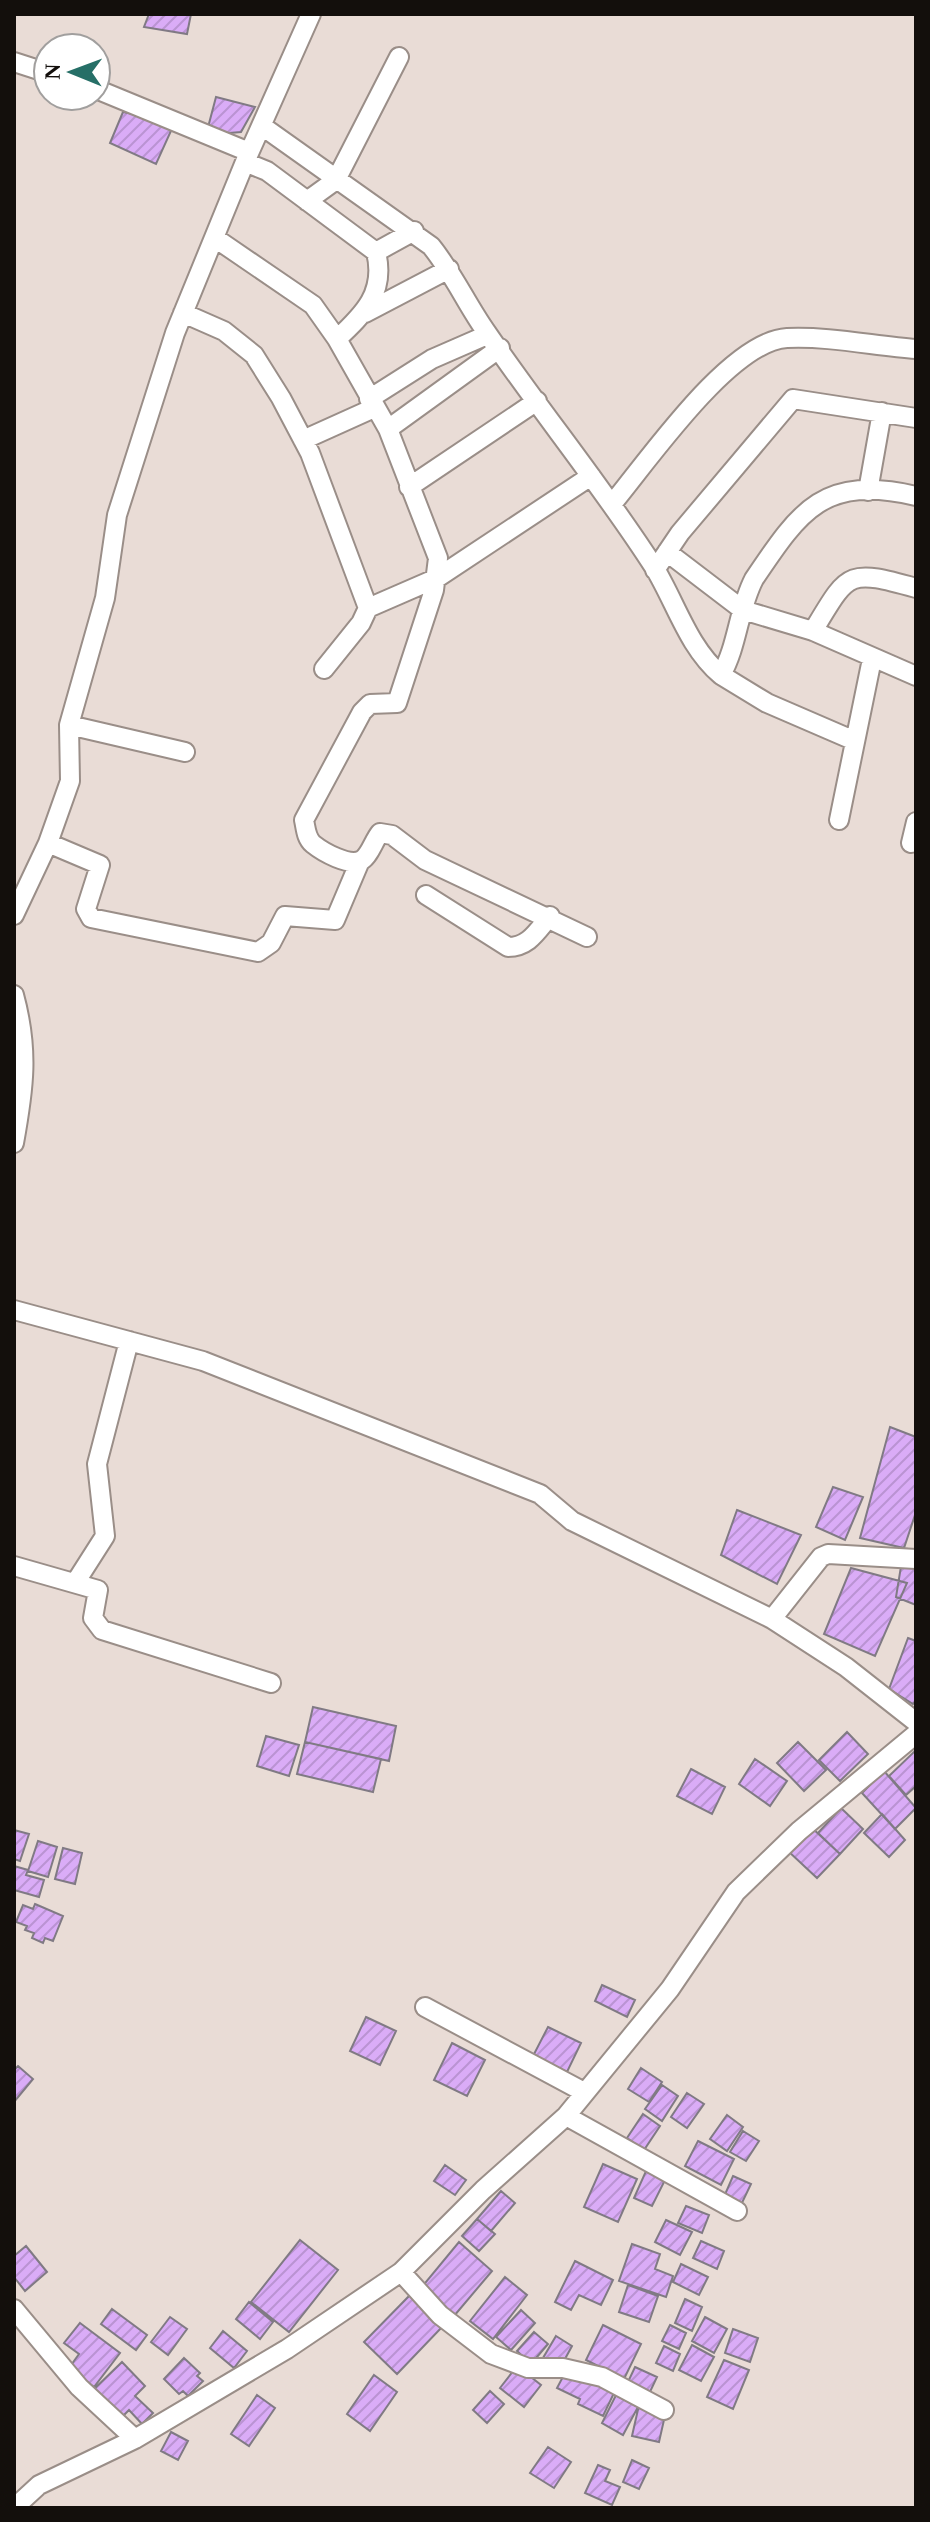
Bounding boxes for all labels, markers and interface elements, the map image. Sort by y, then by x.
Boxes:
north arrow [32,32,112,112]
text: N [40,63,65,80]

